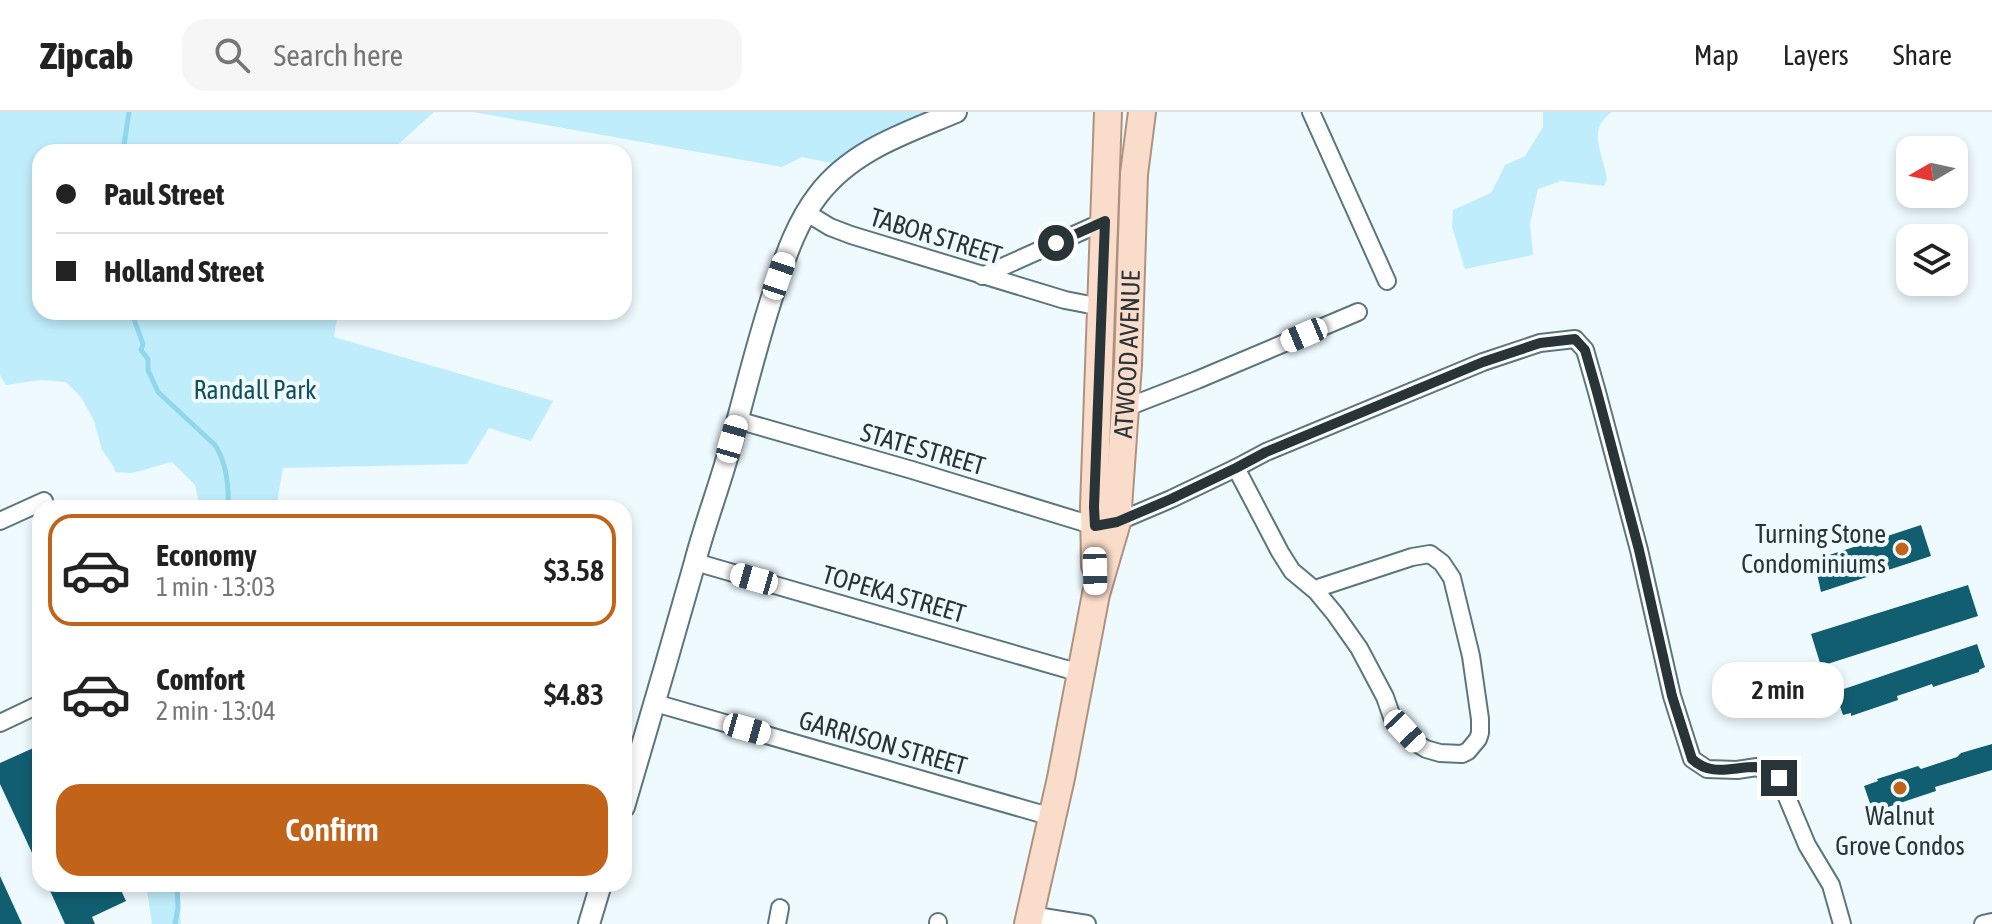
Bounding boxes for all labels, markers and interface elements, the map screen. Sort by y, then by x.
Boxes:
search box [182,19,742,91]
icon: search [210,33,254,77]
text: Zipcab [40,34,134,77]
text: Search here [274,38,403,72]
text: Map [1694,39,1739,71]
text: Layers [1783,39,1849,71]
text: Share [1893,39,1952,71]
north arrow [1896,136,1968,208]
map controls [1896,136,1968,296]
text: Paul Street [104,177,224,211]
street label: TABOR STREET [867,202,1006,270]
button: layers [1896,224,1968,296]
route start [1038,225,1074,261]
car [760,249,798,303]
text: Holland Street [104,254,264,288]
street label: ATWOOD AVENUE [1108,270,1146,439]
car [1277,315,1331,355]
park label: Randall Park [194,375,316,405]
car [714,413,750,465]
street label: STATE STREET [857,417,989,481]
place label: Turning Stone Condominiums [1741,519,1886,579]
icon: car [60,534,132,606]
text: Economy [156,538,257,572]
marker: Turning Stone Condominiums [1893,540,1911,558]
car [1083,547,1107,595]
text: $3.58 [544,553,604,587]
street label: TOPEKA STREET [819,559,970,629]
car [728,561,780,597]
text: 1 min · 13:03 [156,572,276,602]
icon: car [60,658,132,730]
text: Comfort [156,662,245,696]
callout: 2 min [1713,662,1845,718]
text: 2 min [1751,675,1805,705]
text: $4.83 [544,677,604,711]
text: 2 min · 13:04 [156,696,276,726]
street label: GARRISON STREET [796,705,971,781]
car [1380,705,1430,757]
car [721,711,773,747]
route end [1761,760,1797,796]
marker: Walnut Grove Condos [1891,779,1909,797]
button: Confirm [56,784,608,876]
place label: Walnut Grove Condos [1835,801,1965,861]

